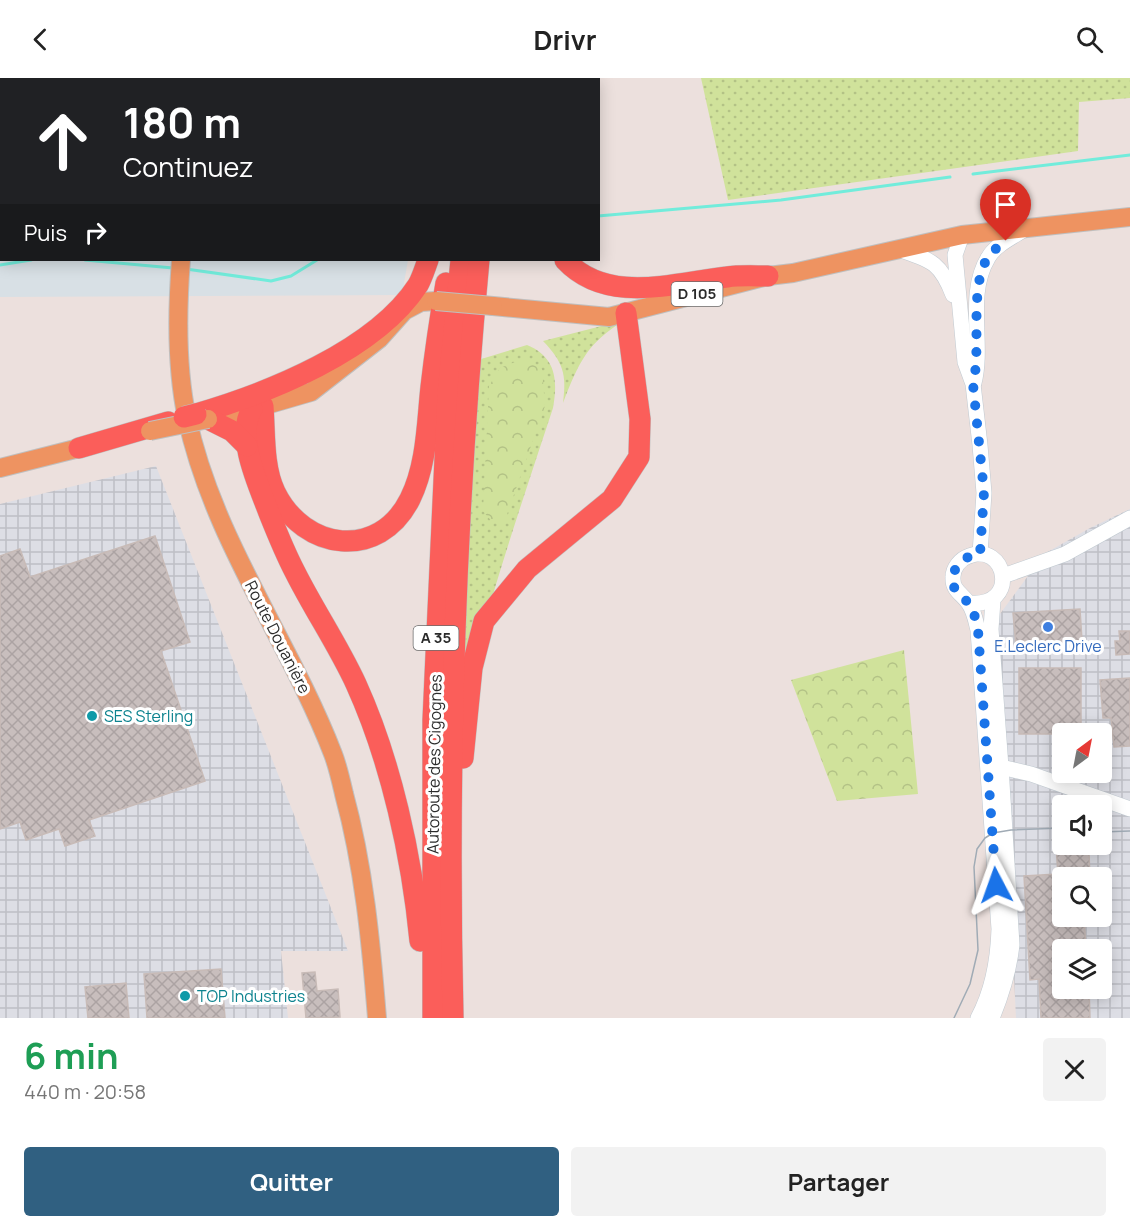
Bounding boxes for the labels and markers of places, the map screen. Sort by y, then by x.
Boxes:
pin [980,179,1031,241]
marker: E.Leclerc Drive [1041,620,1055,634]
place label: E.Leclerc Drive [994,635,1102,657]
place label: SES Sterling [104,705,193,727]
marker: SES Sterling [85,709,99,723]
place label: TOP Industries [197,985,305,1007]
marker: TOP Industries [178,989,192,1003]

